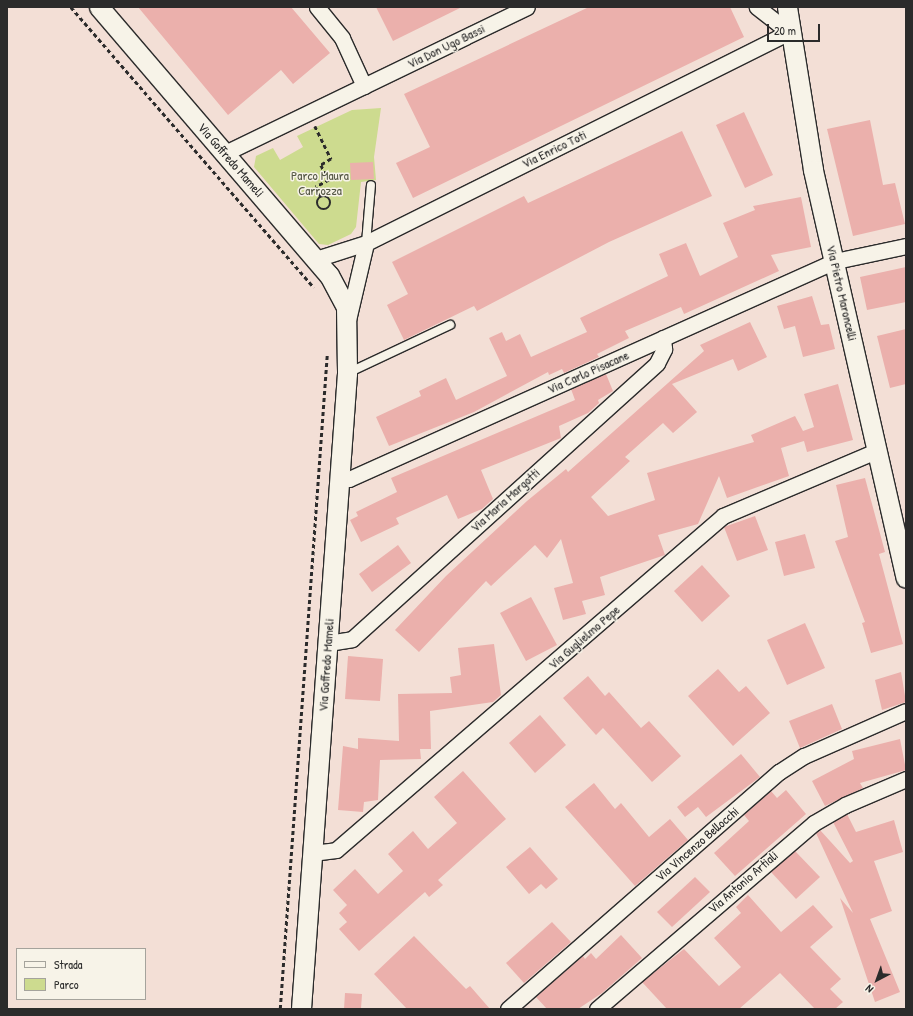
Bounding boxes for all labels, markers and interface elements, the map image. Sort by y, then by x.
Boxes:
scale bar [769,16,822,42]
street label: Via Don Ugo Bassi [405,20,487,72]
text: 20 m [774,22,796,39]
street label: Via Goffredo Mameli [195,120,267,200]
street label: Via Enrico Toti [519,127,589,171]
park label: Parco Maura Carrozza [291,168,349,199]
street label: Via Pietro Maroncelli [823,243,861,343]
street label: Via Carlo Pisacane [545,347,631,397]
street label: Via Maria Margotti [467,465,543,535]
street label: Via Guglielmo Pepe [545,602,623,672]
street label: Via Goffredo Mameli [315,618,337,712]
street label: Via Vincenzo Bellocchi [652,804,742,884]
street label: Via Antonio Artiali [705,847,781,917]
legend [16,948,146,1000]
text: Strada [54,956,82,973]
north arrow [857,960,897,1000]
text: Parco [54,976,79,993]
text: N [862,982,876,996]

